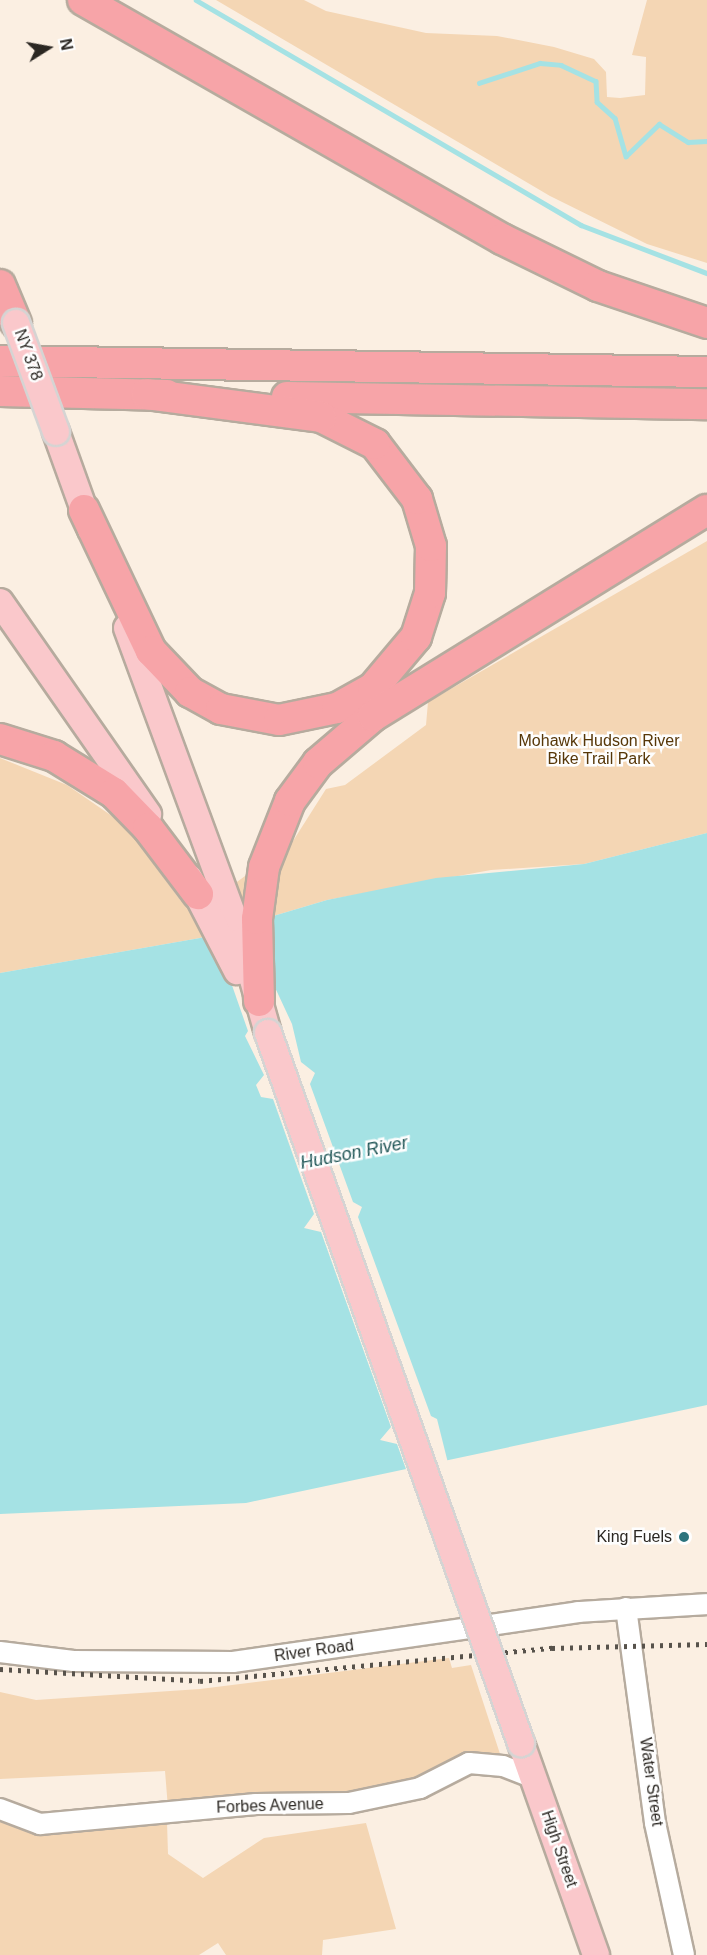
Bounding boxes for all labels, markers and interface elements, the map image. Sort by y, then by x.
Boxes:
north arrow [18,18,78,78]
text: N [57,37,76,52]
street label: NY 378 [10,327,46,383]
park label: Mohawk Hudson River Bike Trail Park [519,731,679,769]
water label: Hudson River [298,1132,410,1174]
place label: King Fuels [596,1527,672,1547]
marker: King Fuels [677,1530,691,1544]
street label: River Road [273,1636,355,1666]
street label: Water Street [635,1736,667,1828]
street label: Forbes Avenue [216,1795,324,1817]
street label: High Street [537,1808,581,1890]

